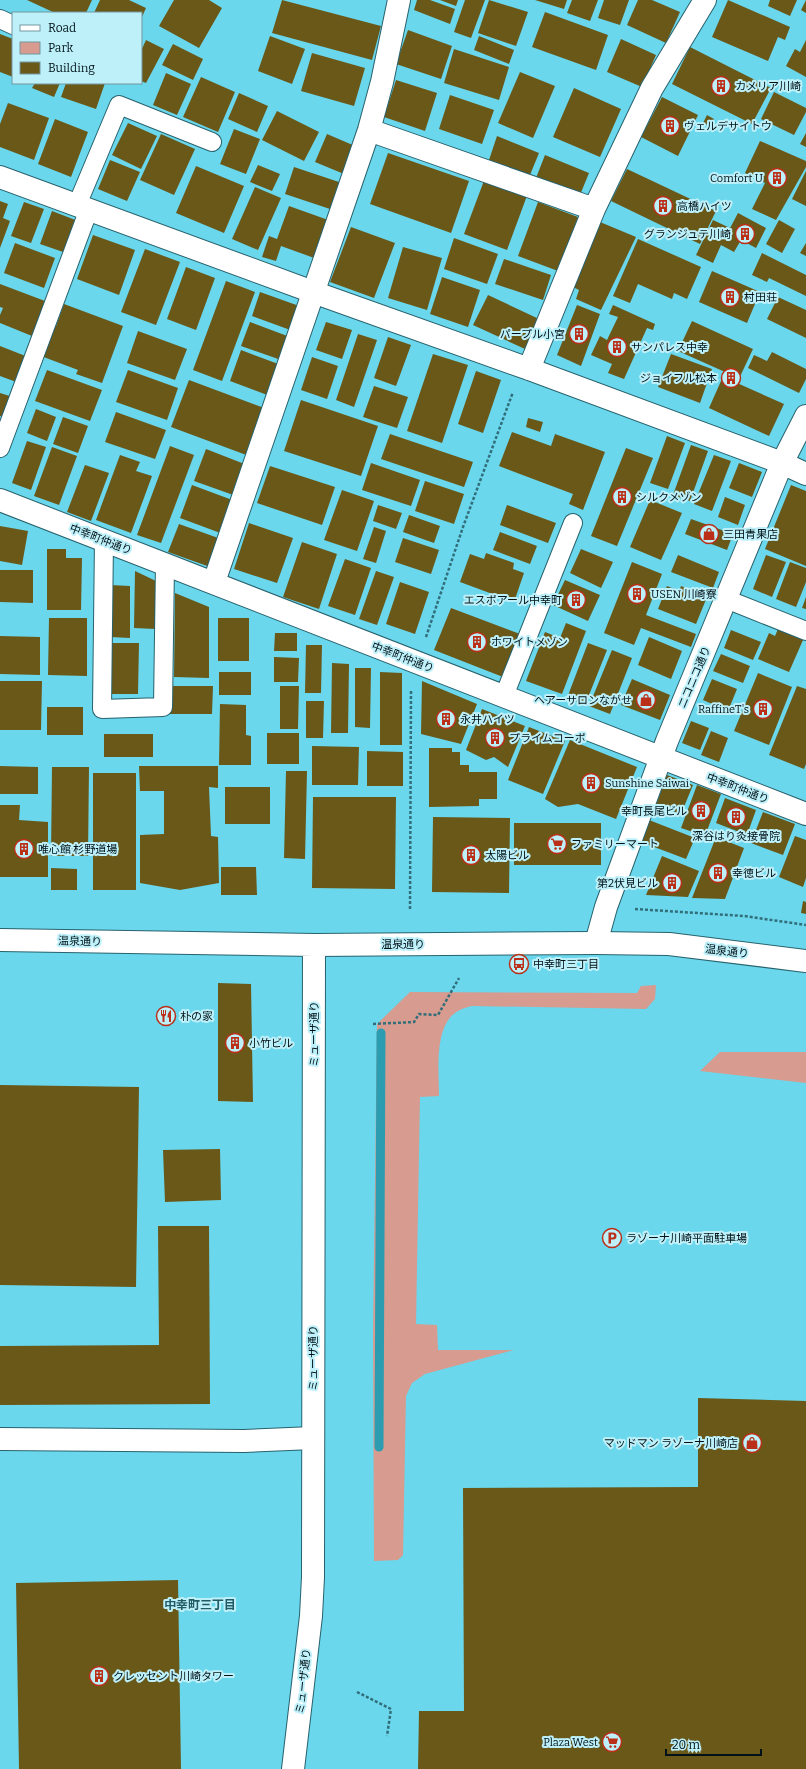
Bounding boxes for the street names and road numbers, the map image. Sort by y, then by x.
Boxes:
street label: 中幸町仲通り [68,522,134,557]
street label: 中幸町仲通り [370,640,436,675]
street label: ニコニコ通り [676,644,713,710]
street label: 中幸町仲通り [705,771,771,806]
street label: 温泉通り [58,935,102,948]
street label: 温泉通り [381,938,425,951]
street label: 温泉通り [704,942,750,961]
street label: ミューザ通り [308,1001,321,1067]
street label: ミューザ通り [307,1325,320,1391]
street label: ミューザ通り [294,1648,313,1714]

